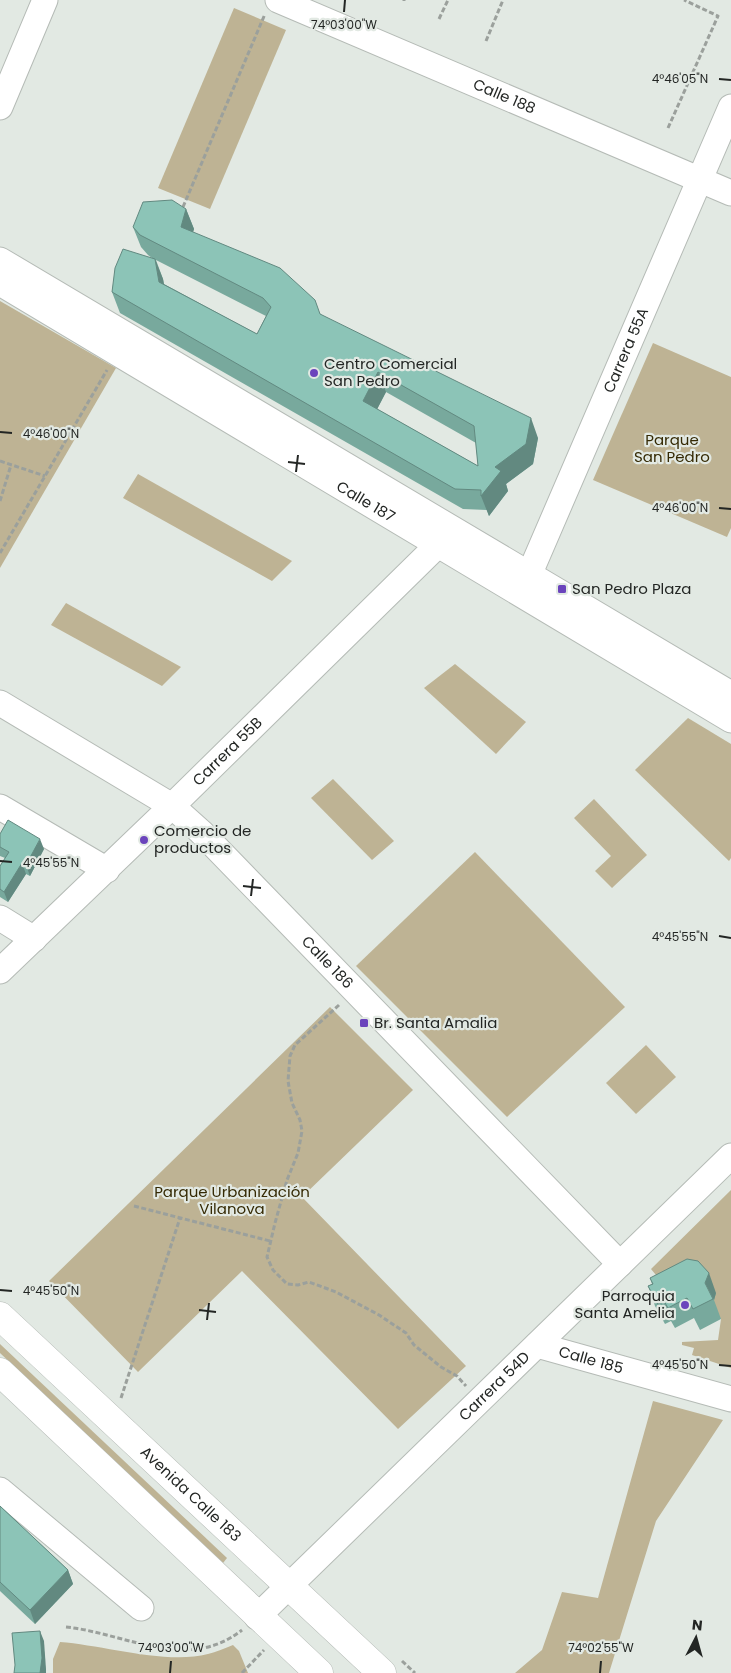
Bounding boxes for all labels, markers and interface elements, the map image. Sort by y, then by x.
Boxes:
text: 74°03'00"W [311,16,377,33]
text: 4°46'05"N [652,70,708,87]
street label: Calle 188 [470,73,539,119]
street label: Carrera 55A [598,304,653,396]
place label: Centro Comercial San Pedro [324,353,457,391]
marker: Centro Comercial San Pedro [308,367,320,379]
text: 4°46'00"N [23,425,79,442]
park label: Parque San Pedro [634,429,710,467]
street label: Calle 187 [333,475,399,527]
text: 4°46'00"N [652,499,708,516]
place label: San Pedro Plaza [572,578,691,599]
marker: San Pedro Plaza [556,583,568,595]
street label: Carrera 55B [188,712,267,790]
place label: Comercio de productos [154,820,251,858]
marker: Comercio de productos [138,834,150,846]
text: 4°45'55"N [23,854,79,871]
text: 4°45'55"N [652,928,708,945]
street label: Calle 186 [297,931,358,993]
place label: Br. Santa Amalia [374,1012,497,1033]
marker: Br. Santa Amalia [358,1017,370,1029]
park label: Parque Urbanización Vilanova [154,1181,310,1219]
text: 4°45'50"N [23,1282,79,1299]
place label: Parroquia Santa Amelia [574,1285,675,1323]
marker: Parroquia Santa Amelia [679,1299,691,1311]
street label: Calle 185 [556,1341,626,1379]
street label: Carrera 54D [454,1346,534,1425]
text: 4°45'50"N [652,1356,708,1373]
street label: Avenida Calle 183 [136,1441,246,1546]
north arrow [671,1613,721,1663]
text: N [691,1615,704,1636]
text: 74°03'00"W [138,1639,204,1656]
text: 74°02'55"W [568,1639,634,1656]

